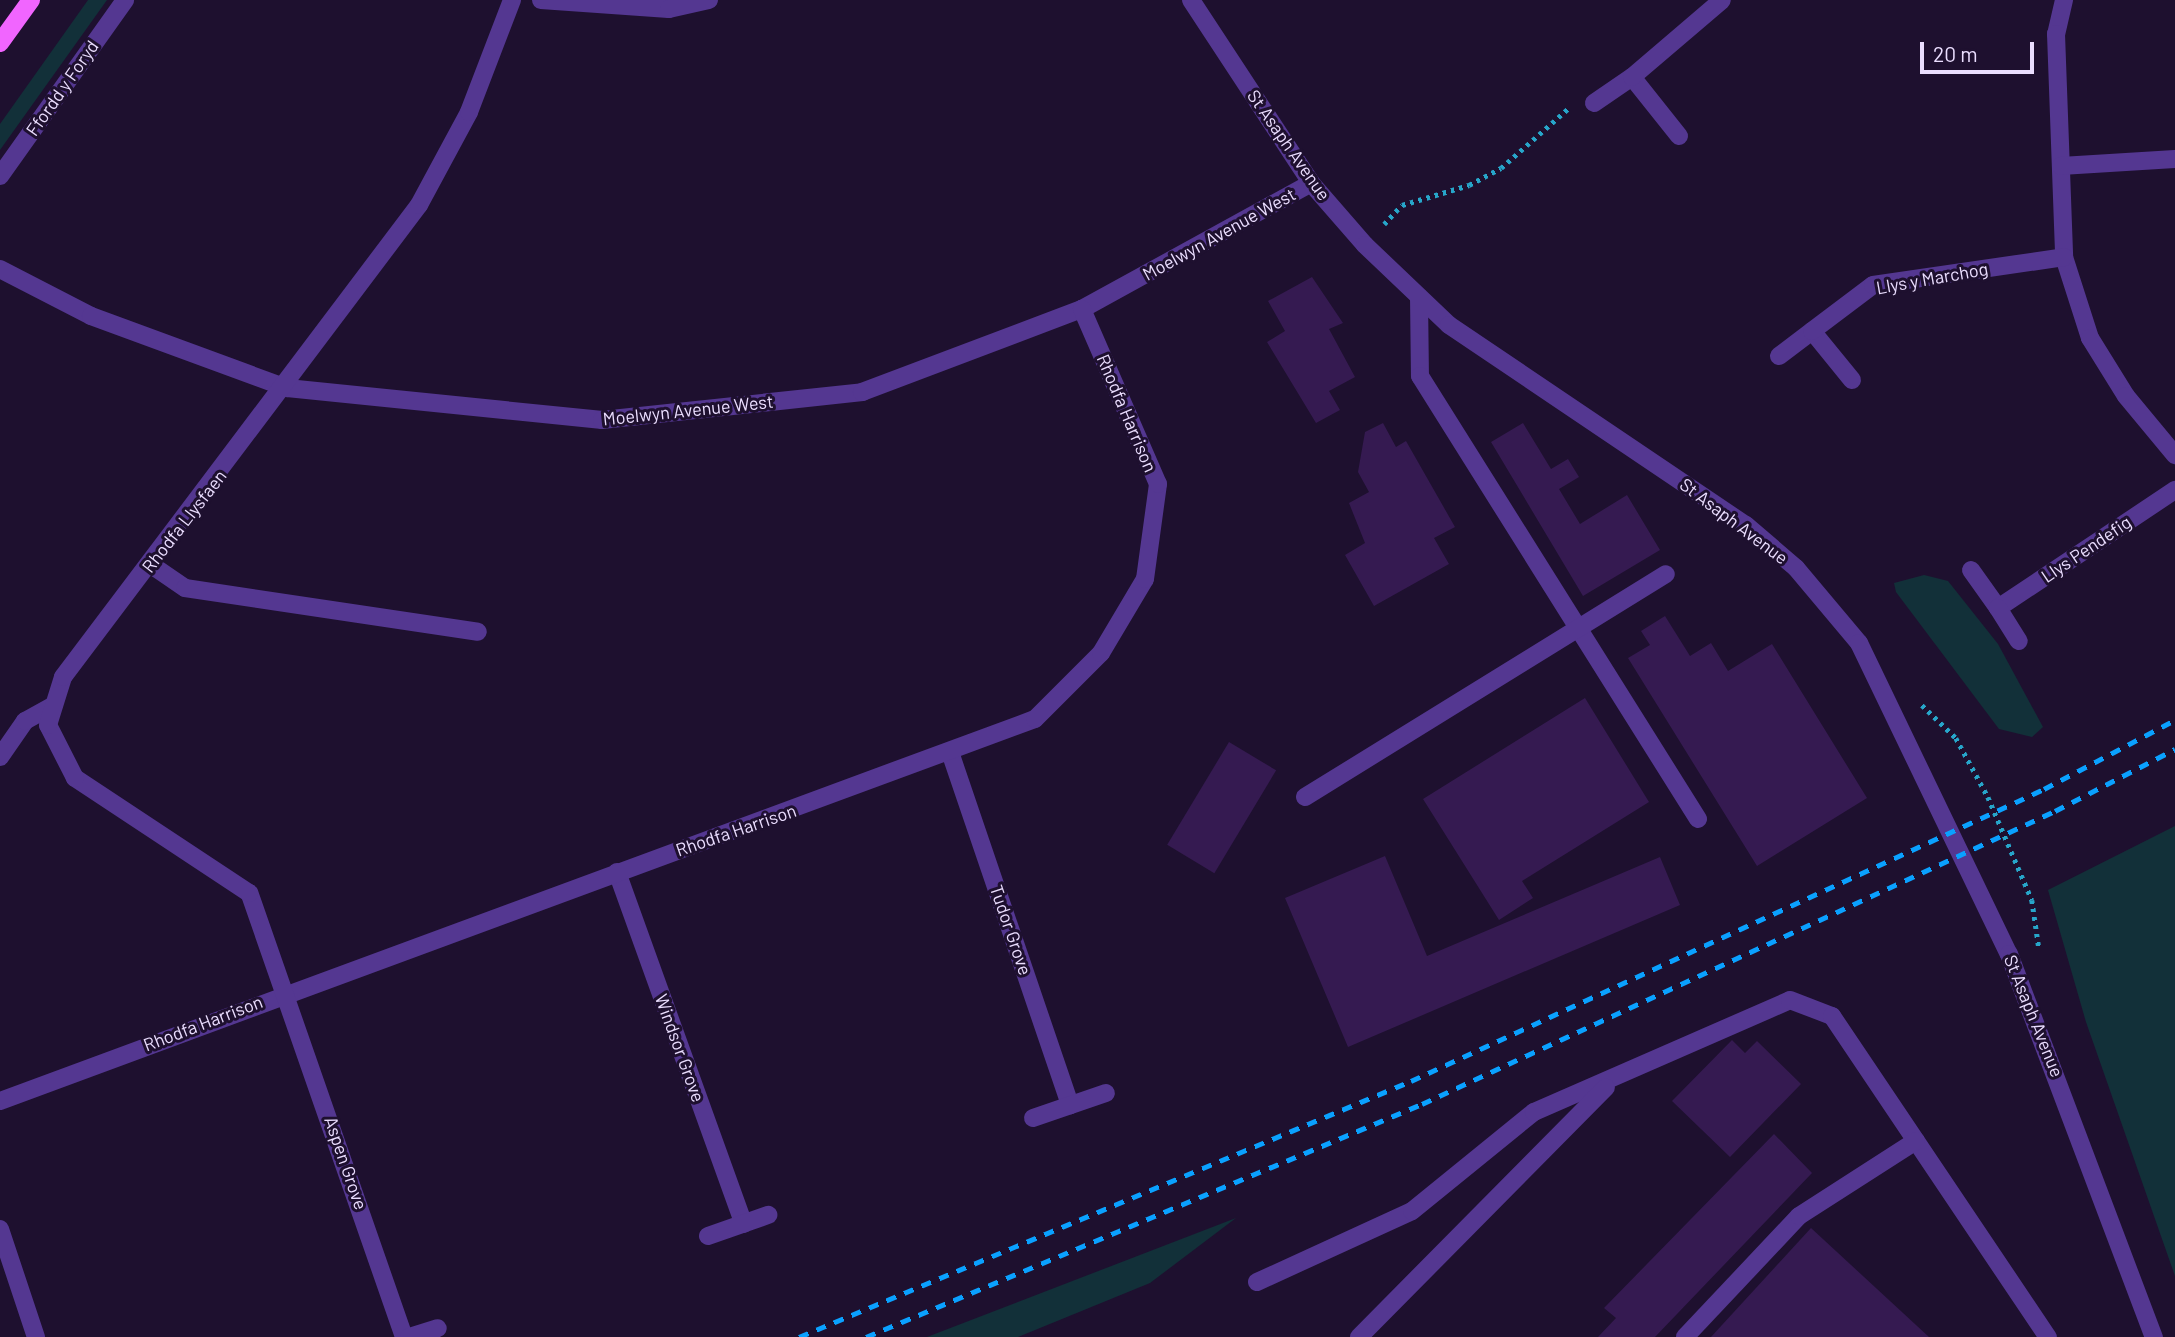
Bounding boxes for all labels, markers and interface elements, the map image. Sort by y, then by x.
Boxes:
scale bar [1923,28,2037,72]
street label: Ffordd y Foryd [21,36,103,140]
text: 20 m [1933,41,1978,66]
street label: St Asaph Avenue [1243,86,1335,204]
street label: Moelwyn Avenue West [1139,183,1299,285]
street label: Llys y Marchog [1874,258,1990,298]
street label: Rhodfa Harrison [1092,351,1162,475]
street label: Moelwyn Avenue West [602,390,774,430]
street label: Rhodfa Llysfaen [137,465,231,577]
street label: St Asaph Avenue [1676,473,1792,569]
street label: Llys Pendefig [2037,511,2135,587]
street label: Rhodfa Harrison [673,799,799,861]
street label: Tudor Grove [986,882,1036,978]
street label: St Asaph Avenue [2000,952,2068,1080]
street label: Rhodfa Harrison [140,990,266,1056]
street label: Windsor Grove [650,991,710,1105]
street label: Aspen Grove [320,1114,372,1212]

